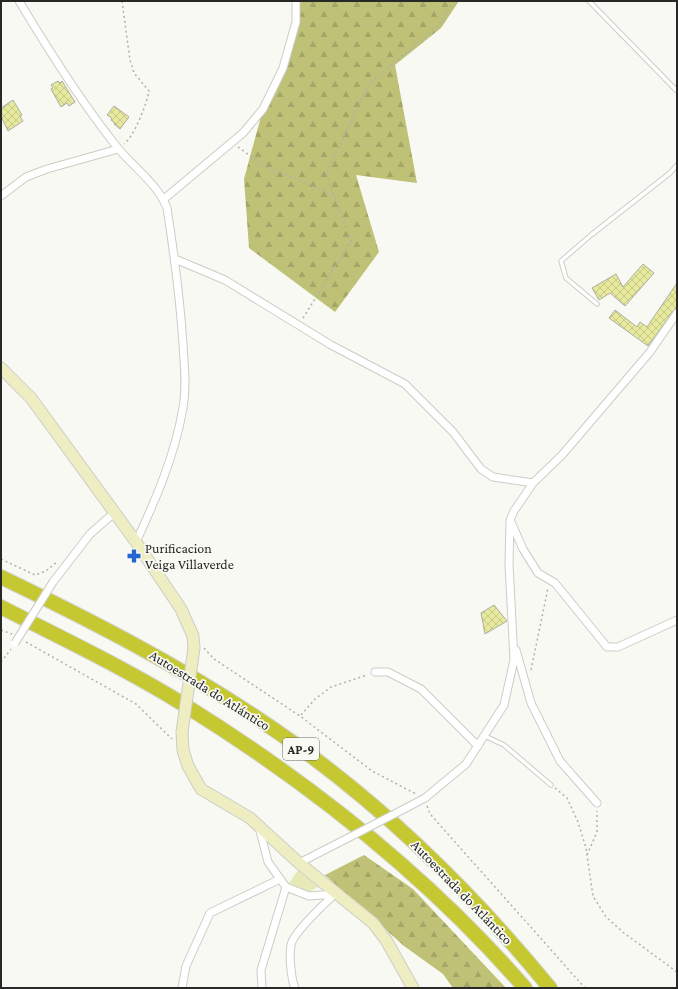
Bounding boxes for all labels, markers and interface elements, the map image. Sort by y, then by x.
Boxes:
place label: Purificacion Veiga Villaverde [145,540,234,572]
pharmacy icon: Purificacion Veiga Villaverde [126,548,142,564]
street label: Autoestrada do Atlántico [147,646,273,734]
road number: AP-9 [283,738,319,760]
street label: Autoestrada do Atlántico [408,837,516,947]

